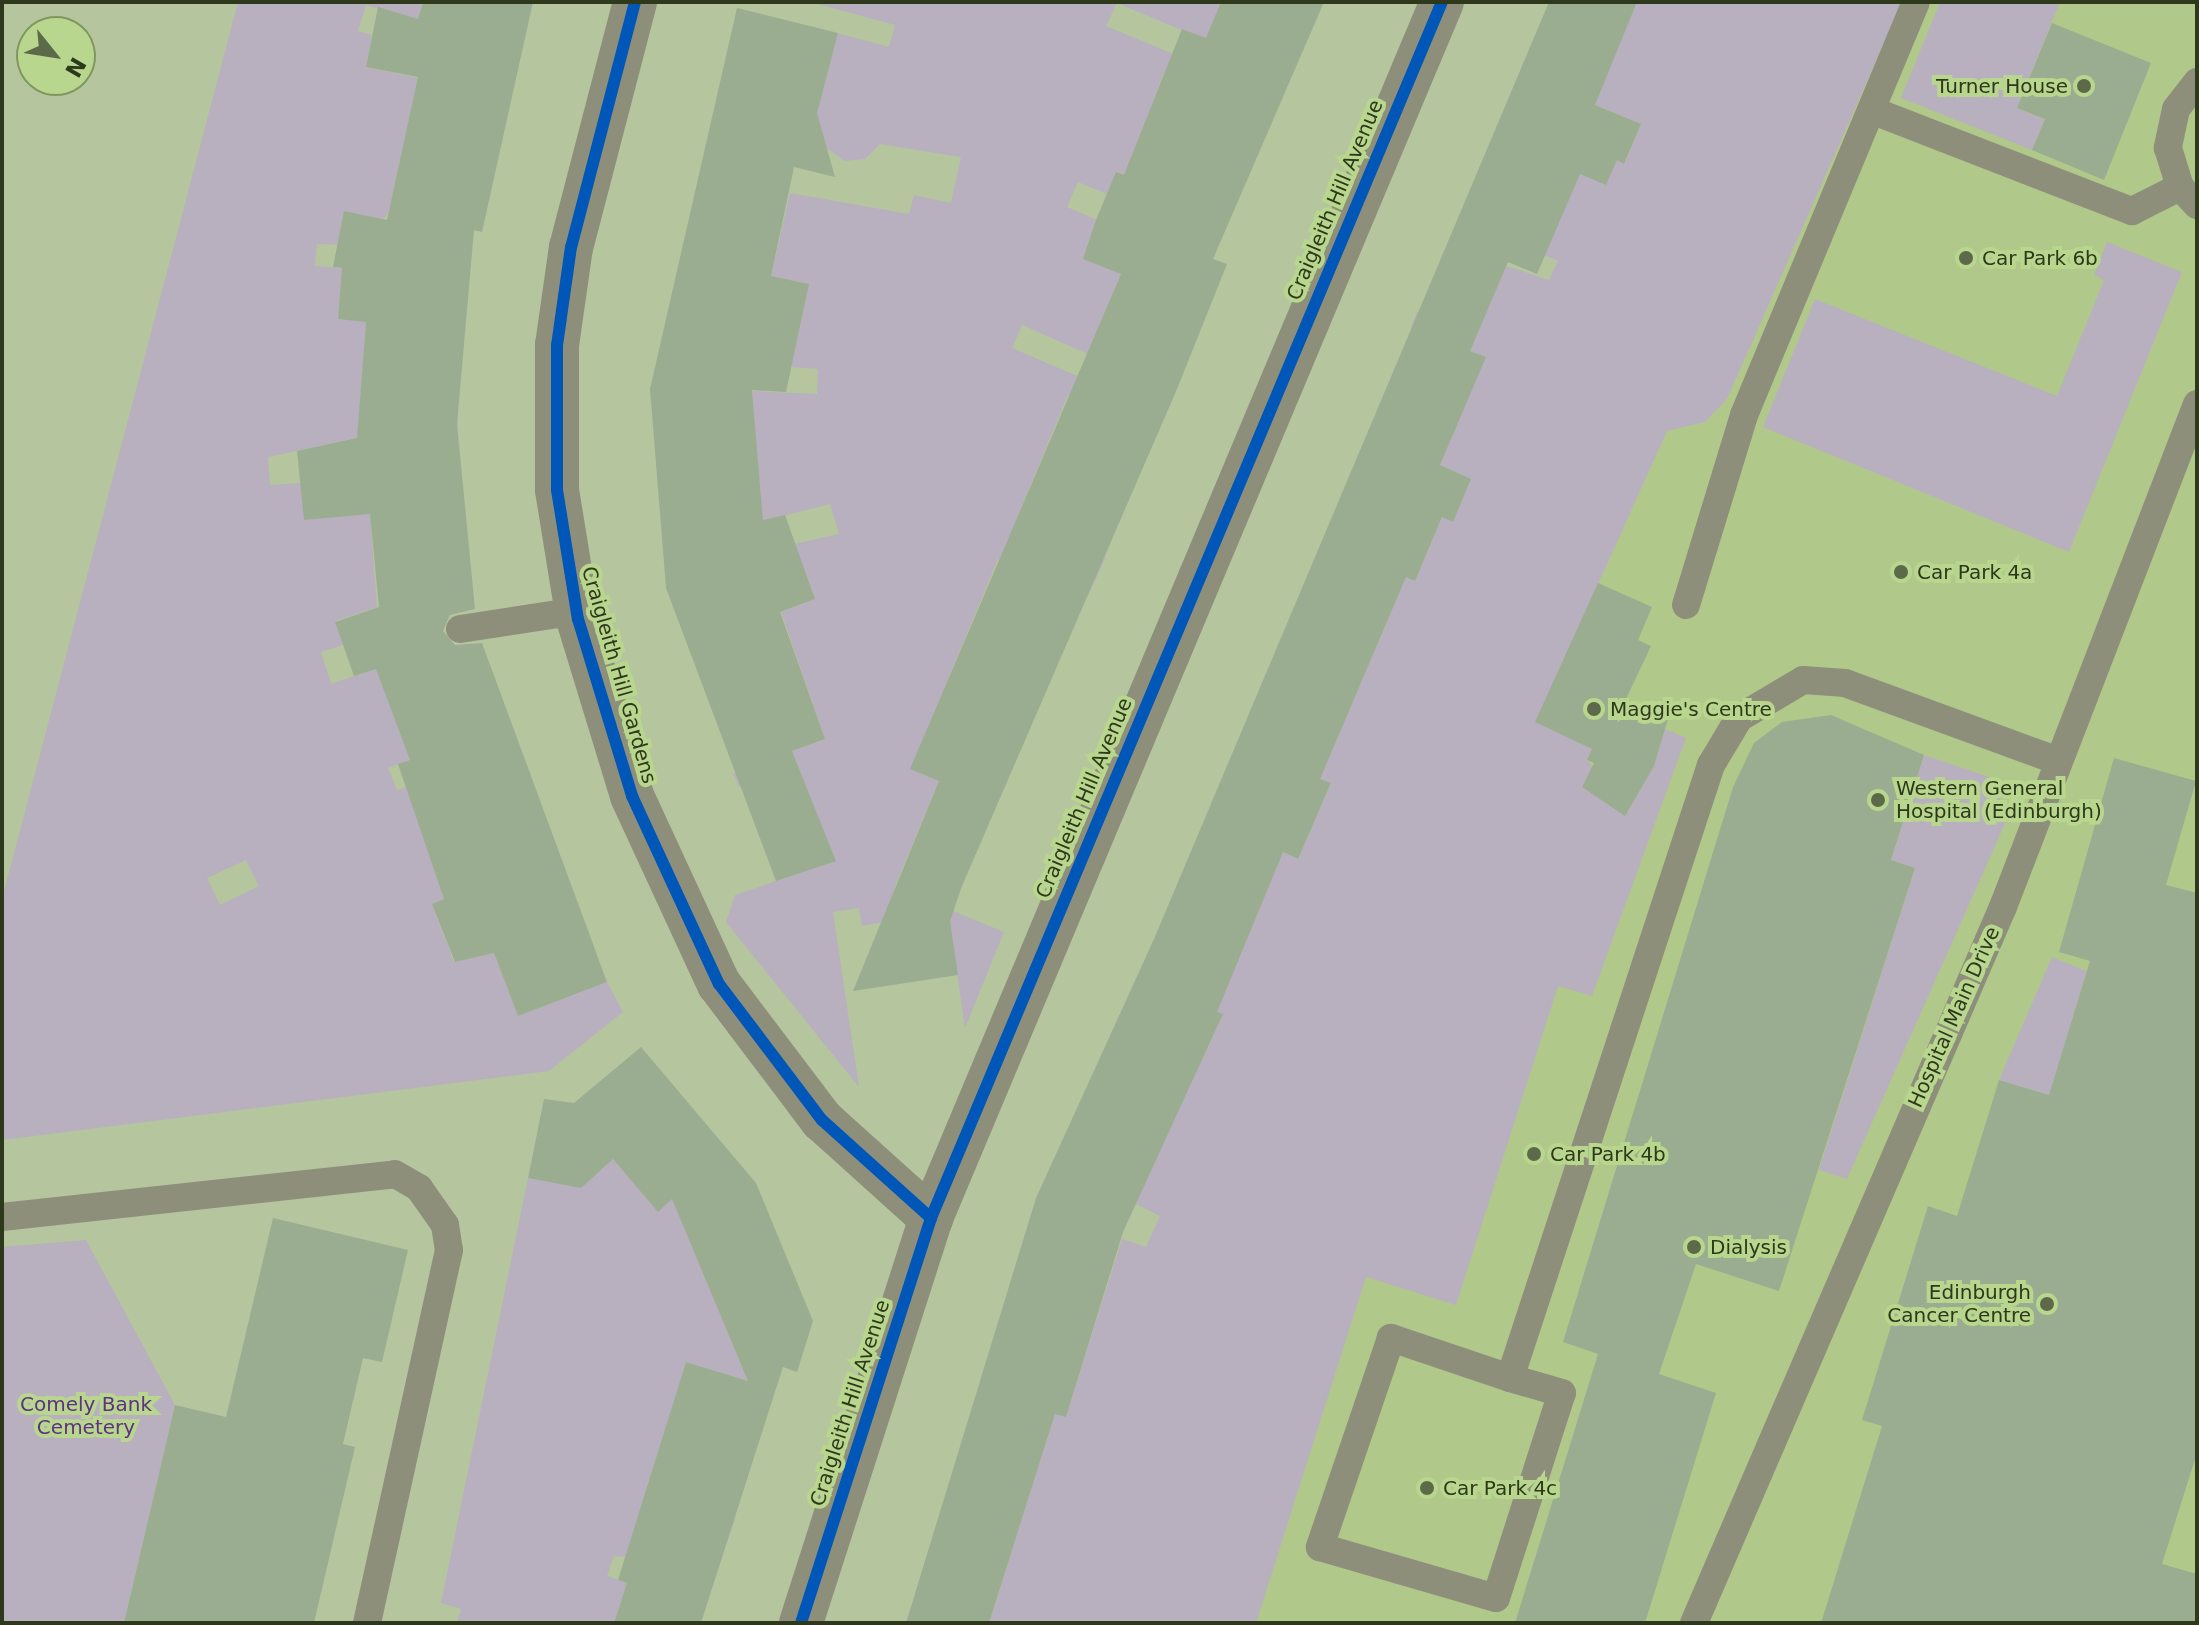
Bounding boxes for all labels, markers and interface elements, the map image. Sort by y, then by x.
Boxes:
north arrow [16,16,96,96]
text: N [60,53,91,81]
place label: Turner House [1936,74,2068,98]
marker: Turner House [2075,77,2093,95]
street label: Craigleith Hill Avenue [1282,96,1388,304]
place label: Car Park 6b [1982,246,2098,270]
marker: Car Park 6b [1957,249,1975,267]
place label: Car Park 4a [1917,560,2032,584]
marker: Car Park 4a [1892,563,1910,581]
street label: Craigleith Hill Gardens [576,564,662,786]
street label: Craigleith Hill Avenue [1031,694,1137,902]
place label: Maggie's Centre [1610,697,1772,721]
marker: Maggie's Centre [1585,700,1603,718]
place label: Western General Hospital (Edinburgh) [1896,776,2102,823]
marker: Western General Hospital (Edinburgh) [1867,789,1889,811]
street label: Hospital Main Drive [1903,923,2005,1111]
place label: Car Park 4b [1550,1142,1666,1166]
marker: Car Park 4b [1525,1145,1543,1163]
place label: Dialysis [1710,1235,1787,1259]
marker: Dialysis [1685,1238,1703,1256]
place label: Edinburgh Cancer Centre [1887,1280,2031,1327]
marker: Edinburgh Cancer Centre [2038,1295,2056,1313]
street label: Craigleith Hill Avenue [805,1297,895,1509]
park label: Comely Bank Cemetery [20,1393,152,1440]
place label: Car Park 4c [1443,1476,1557,1500]
marker: Car Park 4c [1418,1479,1436,1497]

